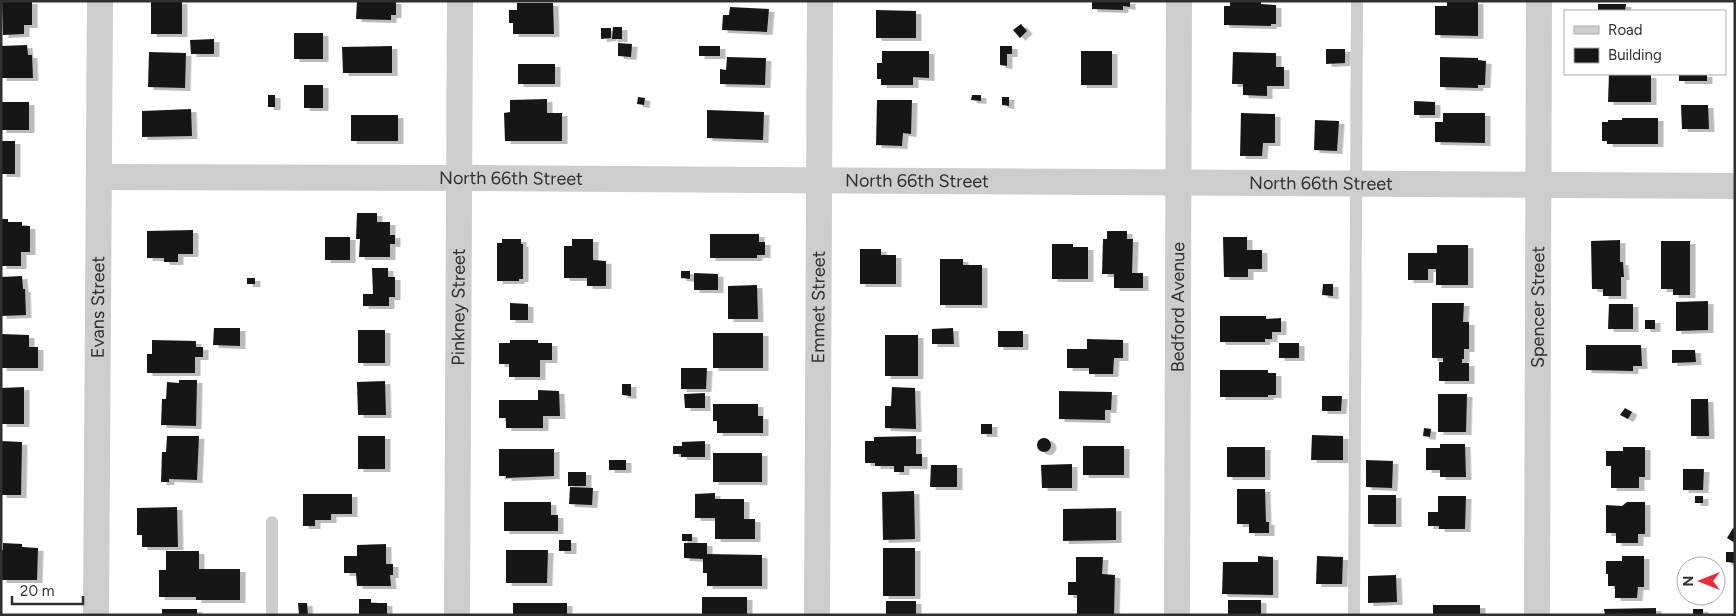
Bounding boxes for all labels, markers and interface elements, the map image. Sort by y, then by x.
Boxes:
legend [1564,10,1726,75]
text: Road [1608,21,1643,39]
text: Building [1608,46,1662,64]
street label: North 66th Street [439,167,583,190]
street label: North 66th Street [845,169,989,192]
street label: North 66th Street [1249,172,1393,195]
street label: Bedford Avenue [1167,242,1189,372]
street label: Spencer Street [1527,246,1549,368]
street label: Pinkney Street [447,248,470,366]
street label: Emmet Street [807,250,830,363]
street label: Evans Street [87,256,109,358]
north arrow [1676,556,1726,606]
scale bar [12,574,84,606]
text: N [1680,576,1697,586]
text: 20 m [20,582,54,600]

